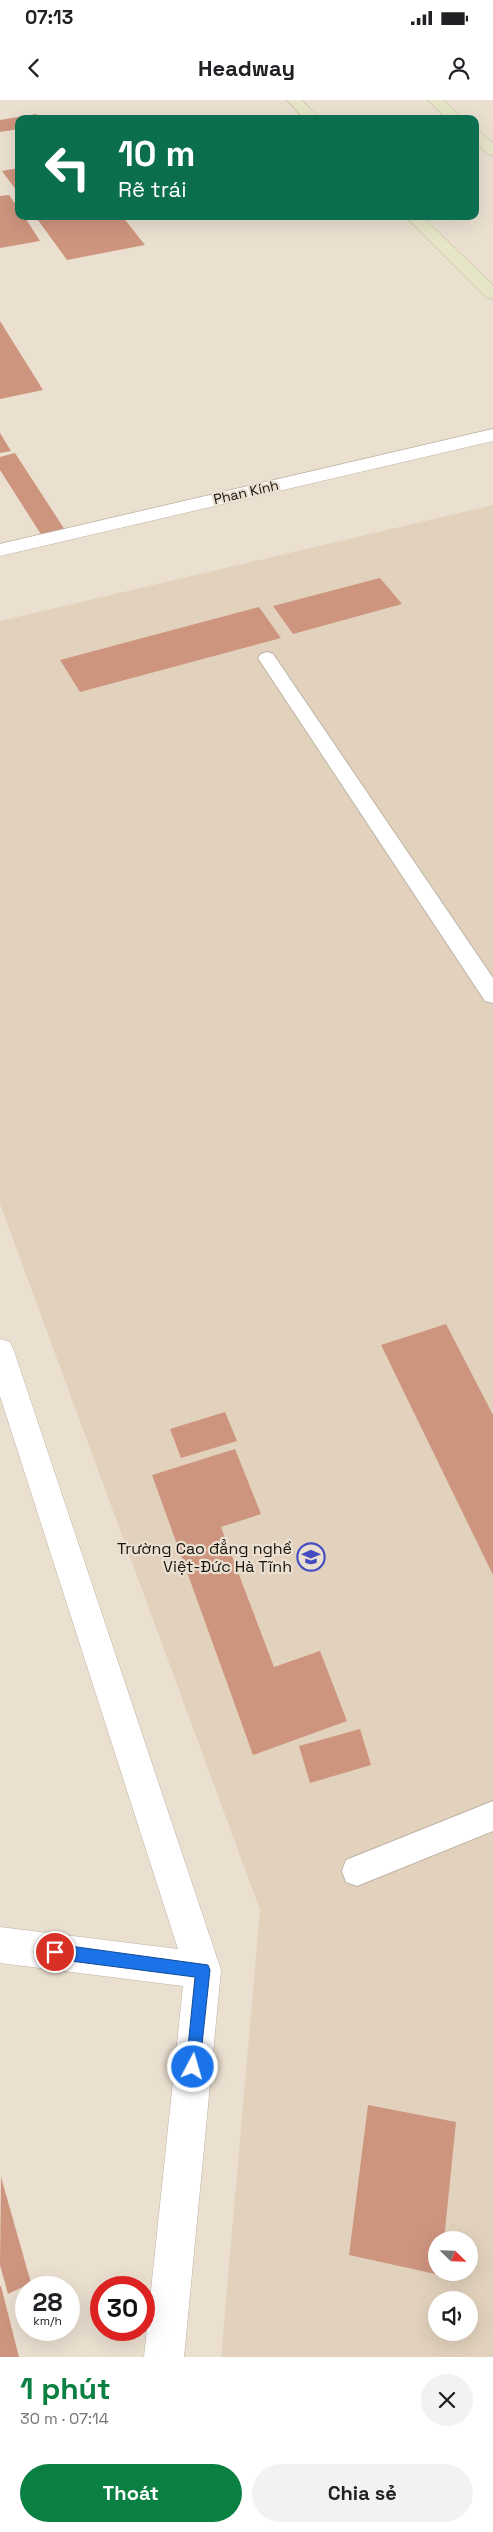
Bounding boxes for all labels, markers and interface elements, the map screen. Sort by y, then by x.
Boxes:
text: 07:13 [25,5,73,30]
icon: back [20,54,48,82]
text: Headway [198,54,295,82]
icon: person [445,54,473,82]
text: 10 m [118,132,195,176]
icon: left [35,135,100,200]
text: Rẽ trái [118,175,187,203]
street label: Phan Kính [212,476,280,508]
place label: Trường Cao đẳng nghề Việt-Đức Hà Tĩnh [117,1538,292,1577]
school or university icon: Trường Cao đẳng nghề Việt-Đức Hà Tĩnh [296,1542,326,1572]
pin [34,1931,76,1973]
icon: arrive [41,1938,69,1966]
position arrow [166,2040,218,2092]
north arrow [428,2231,478,2281]
map controls [428,2231,478,2341]
speed limit sign: 30 [90,2276,155,2341]
text: 28 [33,2286,62,2318]
button: sound [428,2291,478,2341]
text: km/h [33,2313,62,2329]
text: 1 phút [20,2369,111,2408]
button: close [421,2374,473,2426]
text: 30 m · 07:14 [20,2408,109,2429]
button: Thoát [20,2464,242,2522]
button: Chia sẻ [252,2464,473,2522]

